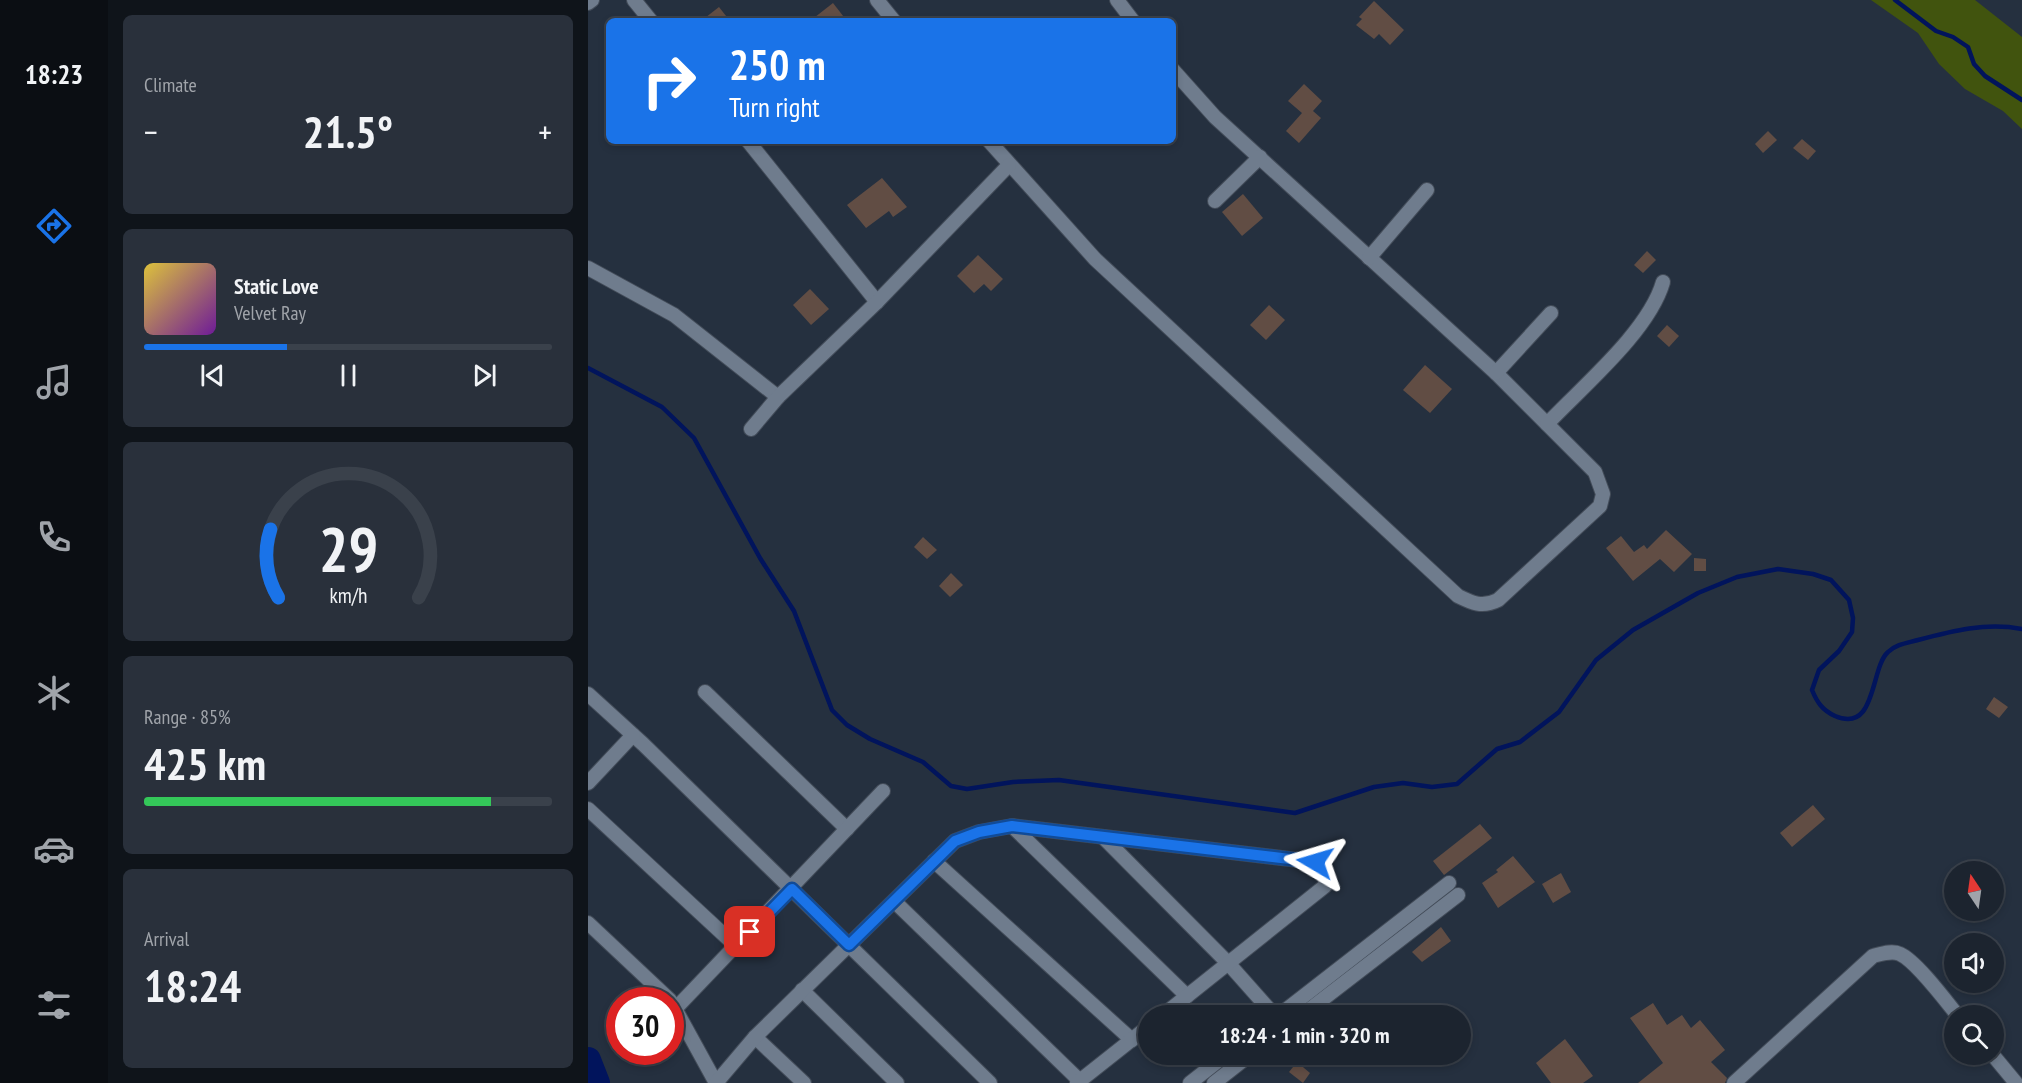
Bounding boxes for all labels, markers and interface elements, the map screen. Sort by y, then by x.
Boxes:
text: 250 m [729,37,826,92]
icon: right [630,42,708,120]
text: 18:23 [25,57,83,91]
text: Climate [144,72,197,98]
text: Turn right [729,90,820,124]
text: 21.5° [303,102,393,160]
text: − [144,110,158,153]
text: + [538,110,552,153]
icon: directions [33,205,75,247]
text: Static Love [234,272,319,300]
text: Velvet Ray [234,300,306,326]
icon: previous [196,359,229,392]
icon: pause [332,359,365,392]
icon: next [468,359,501,392]
icon: music [33,361,75,403]
text: 29 [318,509,378,590]
icon: phone [33,516,75,558]
text: km/h [329,582,367,610]
icon: climate [33,672,75,714]
text: Range · 85% [144,704,231,730]
text: 425 km [144,734,266,792]
icon: car [33,828,75,870]
position arrow [1283,830,1347,894]
north arrow [1944,861,2004,921]
map controls [1944,861,2004,1065]
pin [724,906,775,957]
icon: arrive [733,915,766,948]
text: Arrival [144,926,189,952]
button: sound [1944,933,2004,993]
text: 18:24 [144,956,241,1014]
icon: filters [33,984,75,1026]
speed limit sign: 30 [606,987,684,1065]
button: search [1944,1005,2004,1065]
text: 18:24 · 1 min · 320 m [1219,1021,1390,1049]

